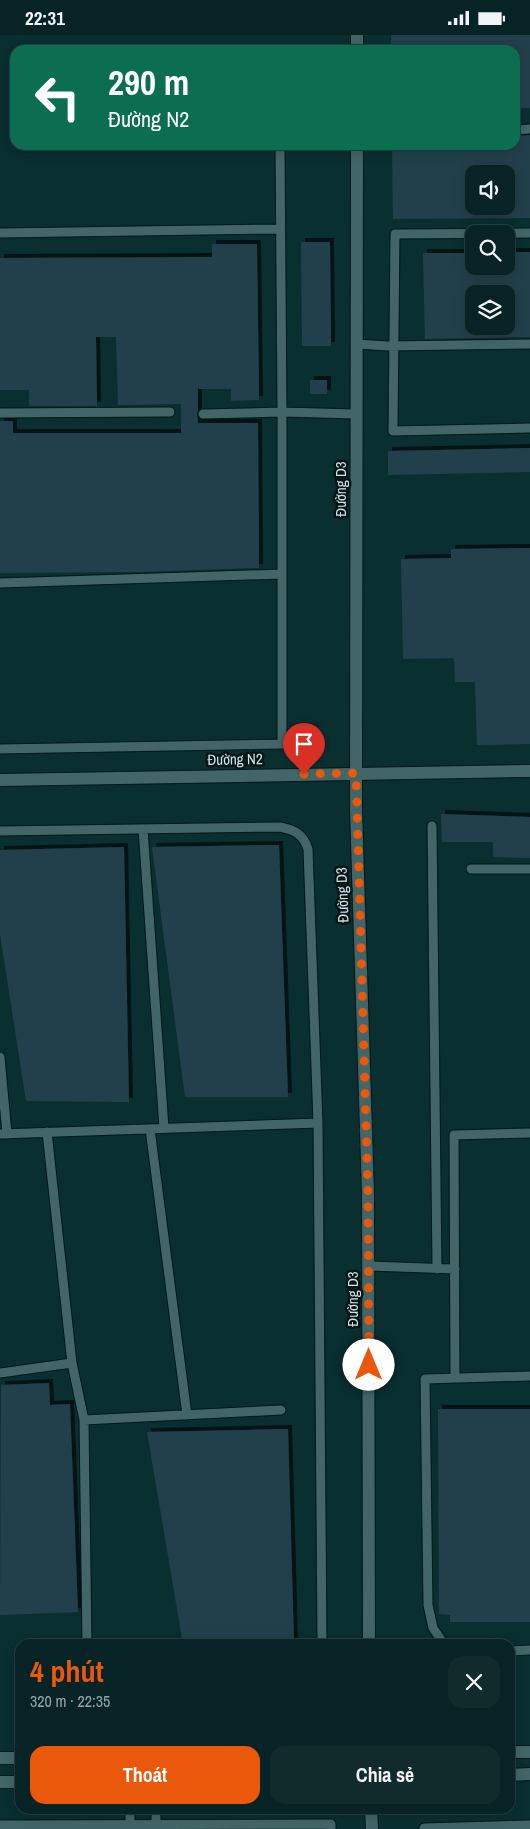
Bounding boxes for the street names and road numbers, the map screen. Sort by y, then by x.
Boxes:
street label: Đường D3 [330,461,351,517]
street label: Đường N2 [207,748,263,770]
street label: Đường D3 [331,867,353,923]
street label: Đường D3 [342,1271,363,1327]

